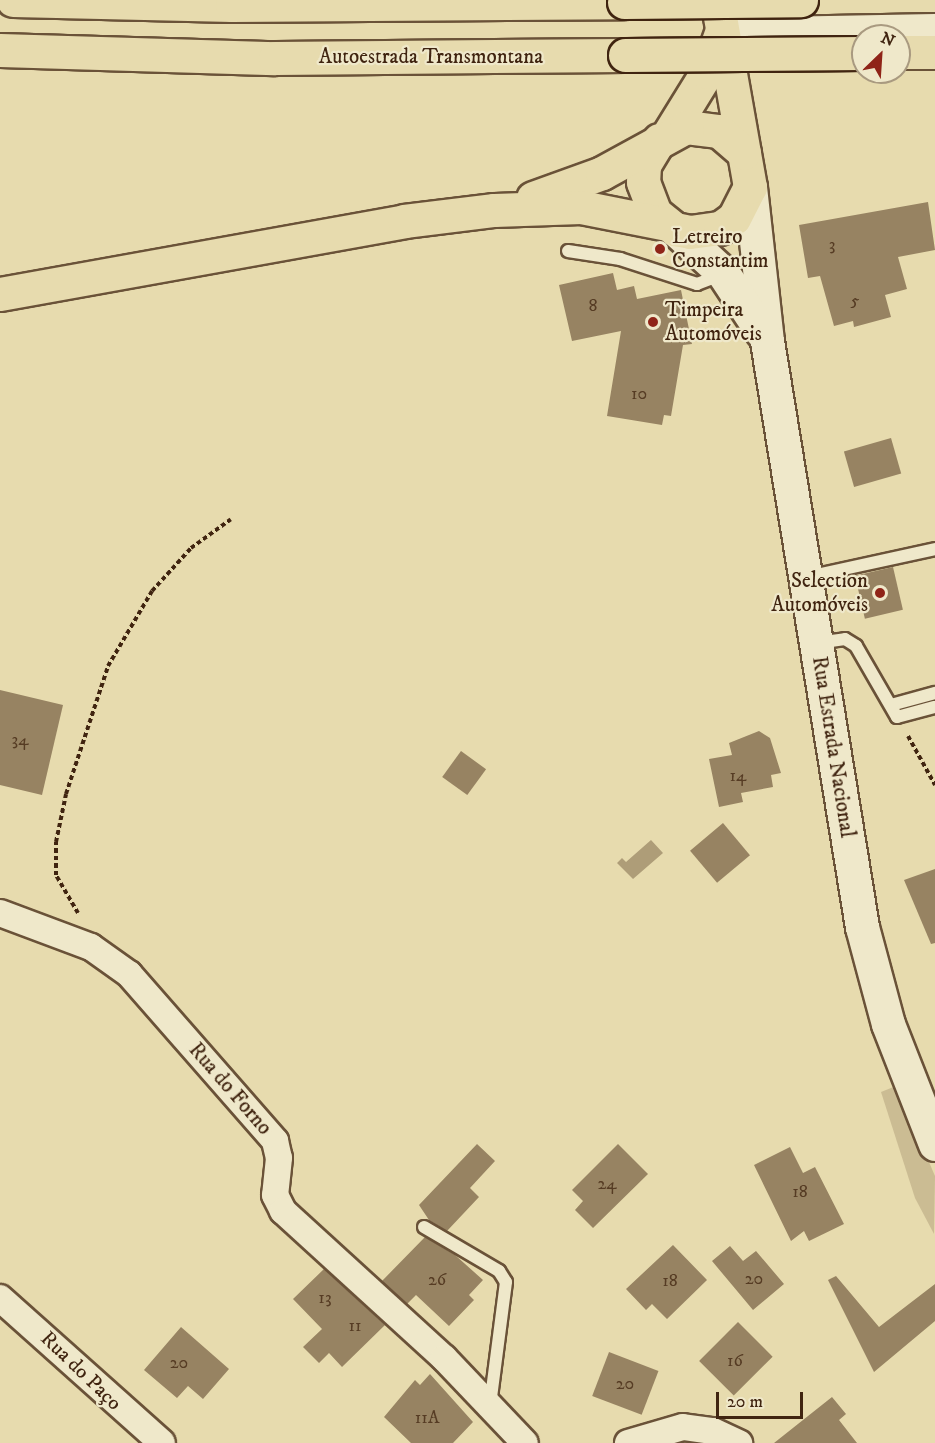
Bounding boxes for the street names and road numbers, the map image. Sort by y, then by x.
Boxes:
street label: Autoestrada Transmontana [319,44,543,70]
street label: Rua Estrada Nacional [806,655,860,839]
street label: Rua do Forno [183,1038,277,1140]
street label: Rua do Paço [35,1326,127,1416]

